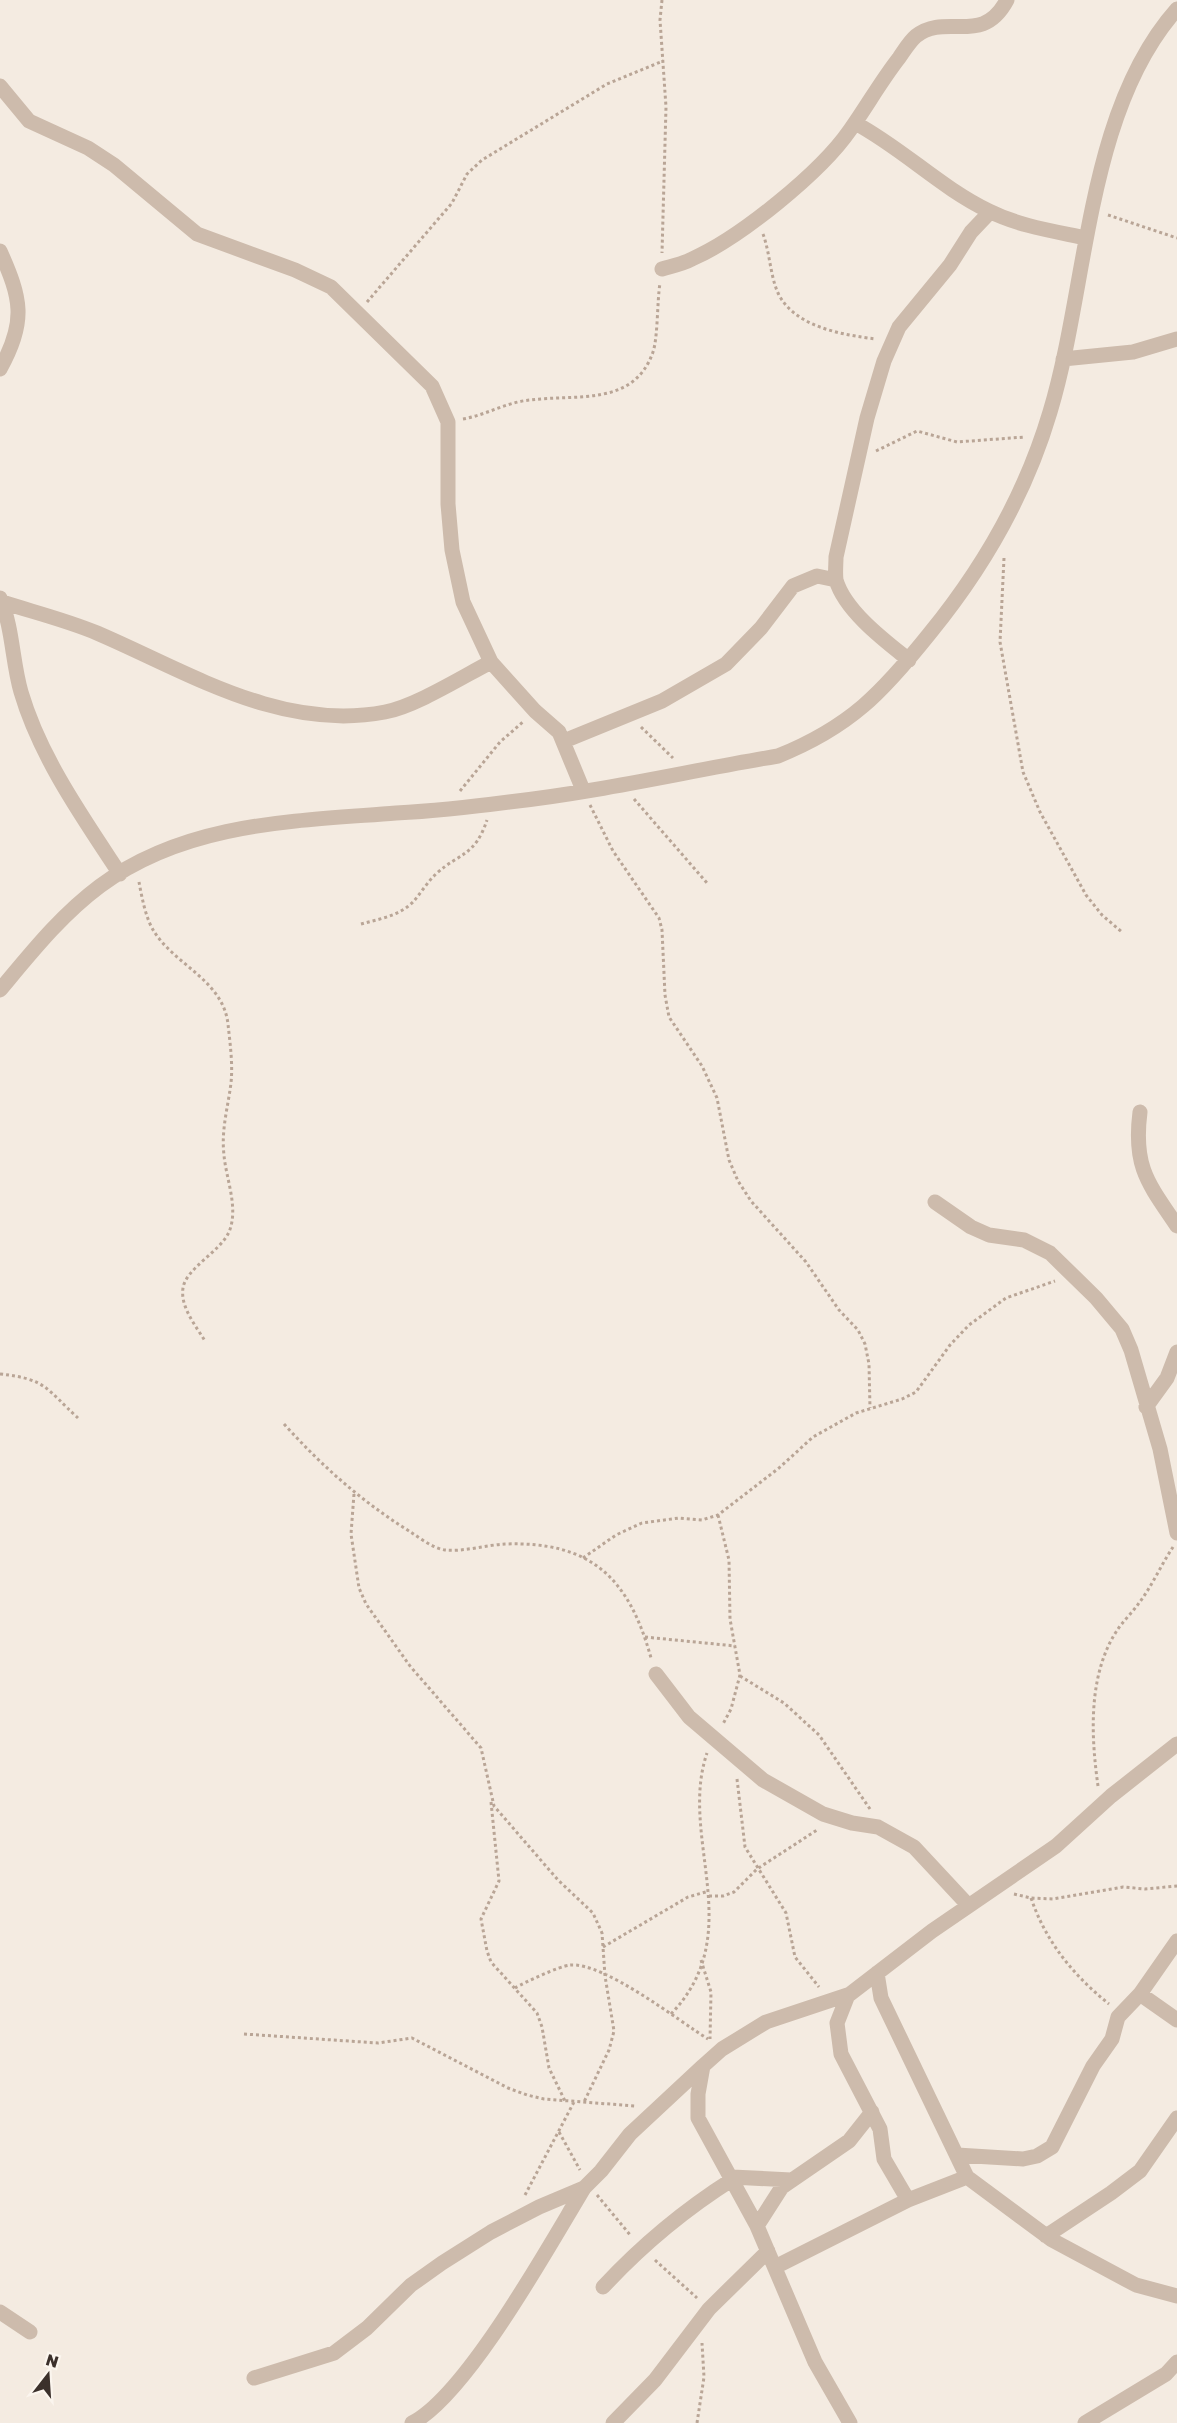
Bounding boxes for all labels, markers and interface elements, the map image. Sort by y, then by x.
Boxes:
north arrow [18,2345,78,2405]
text: N [44,2349,61,2372]

